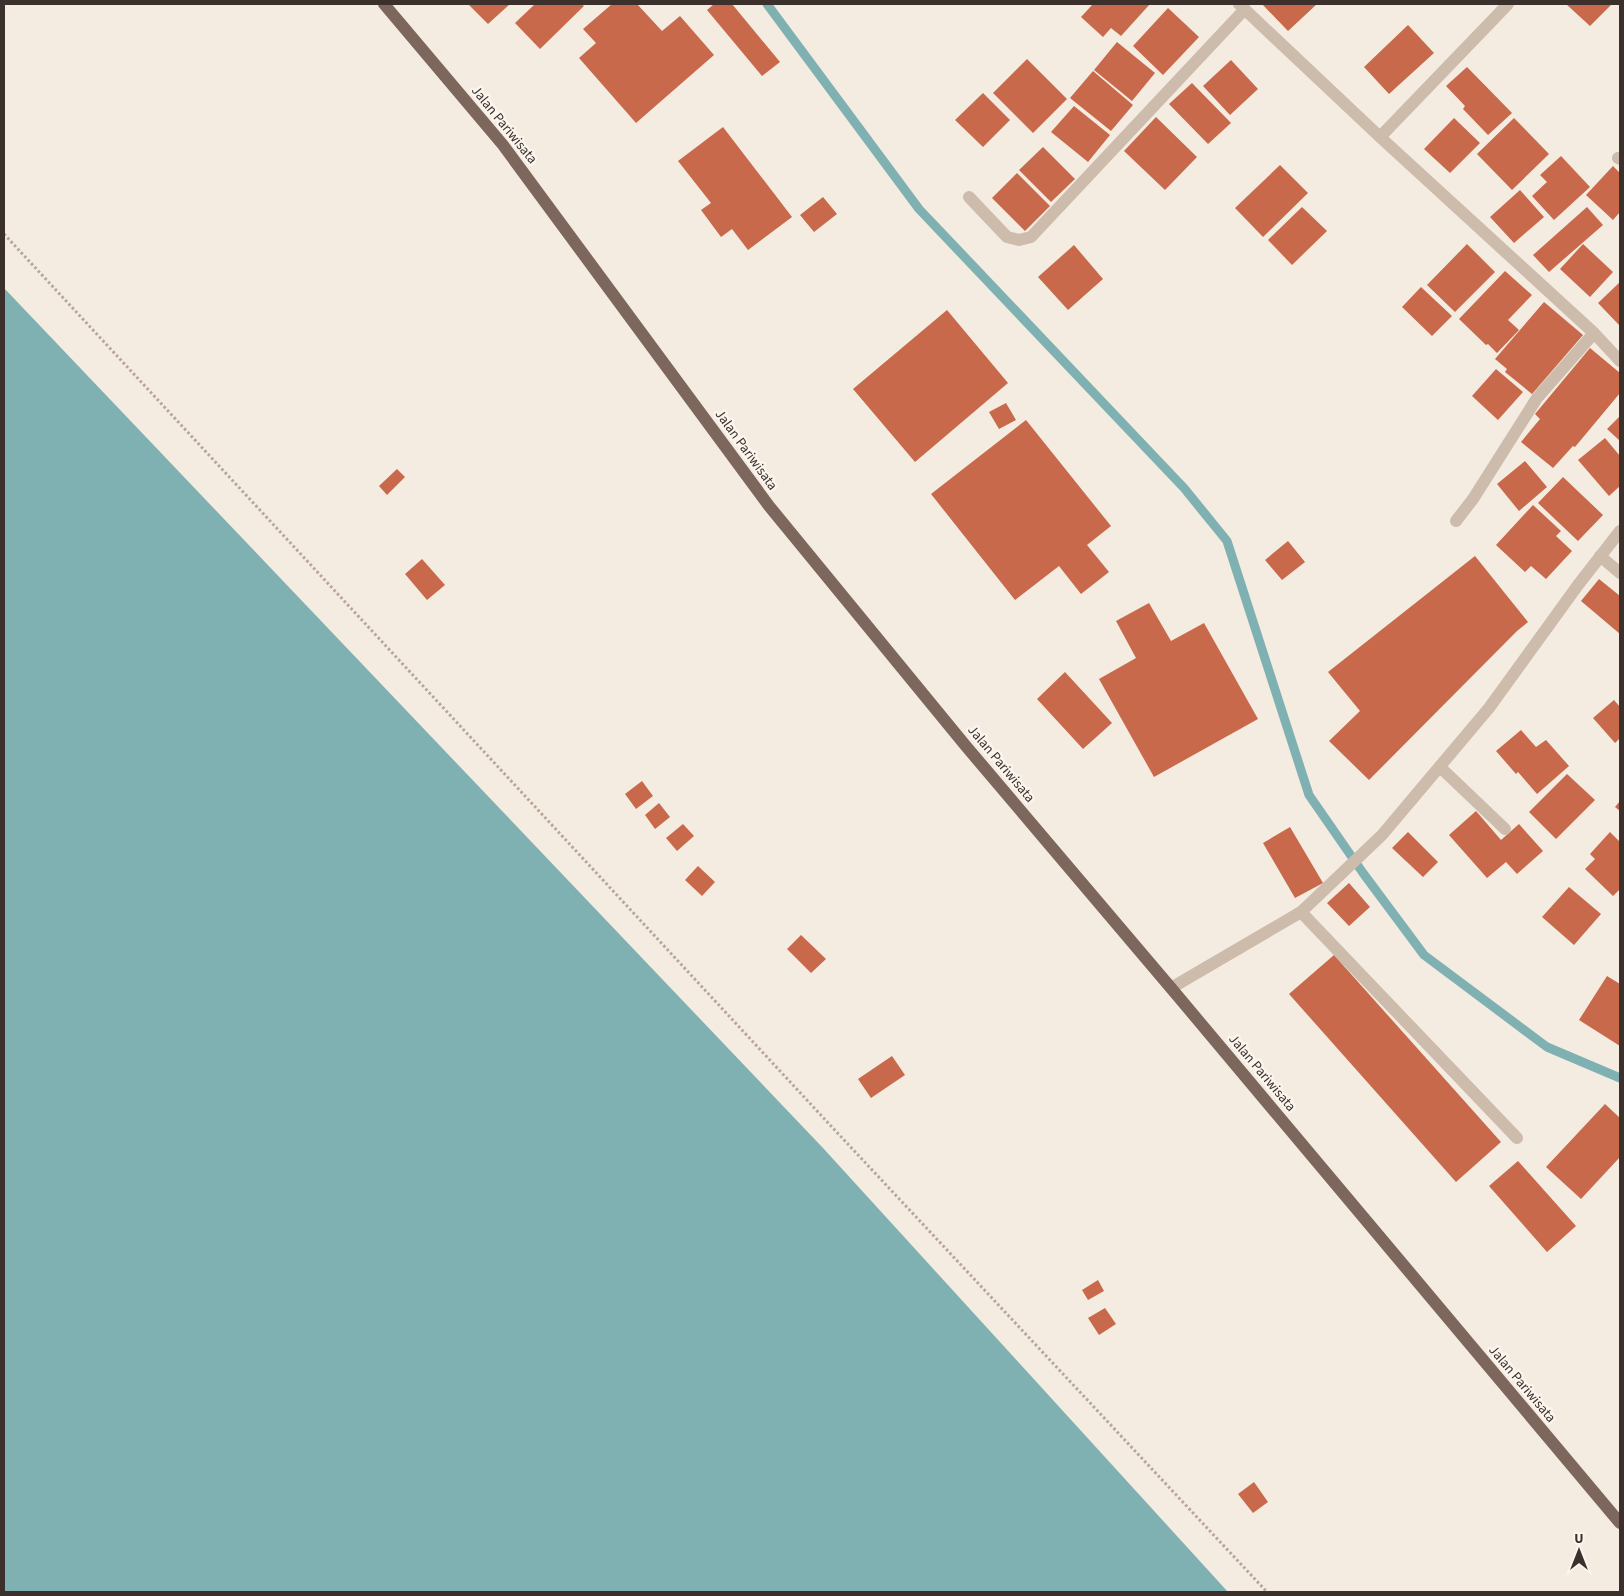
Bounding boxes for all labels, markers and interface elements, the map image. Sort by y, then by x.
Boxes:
street label: Jalan Pariwisata [466,82,542,168]
street label: Jalan Pariwisata [710,406,782,494]
street label: Jalan Pariwisata [963,721,1039,807]
street label: Jalan Pariwisata [1224,1030,1300,1116]
street label: Jalan Pariwisata [1484,1341,1560,1427]
north arrow [1554,1526,1604,1576]
text: U [1574,1529,1584,1549]

